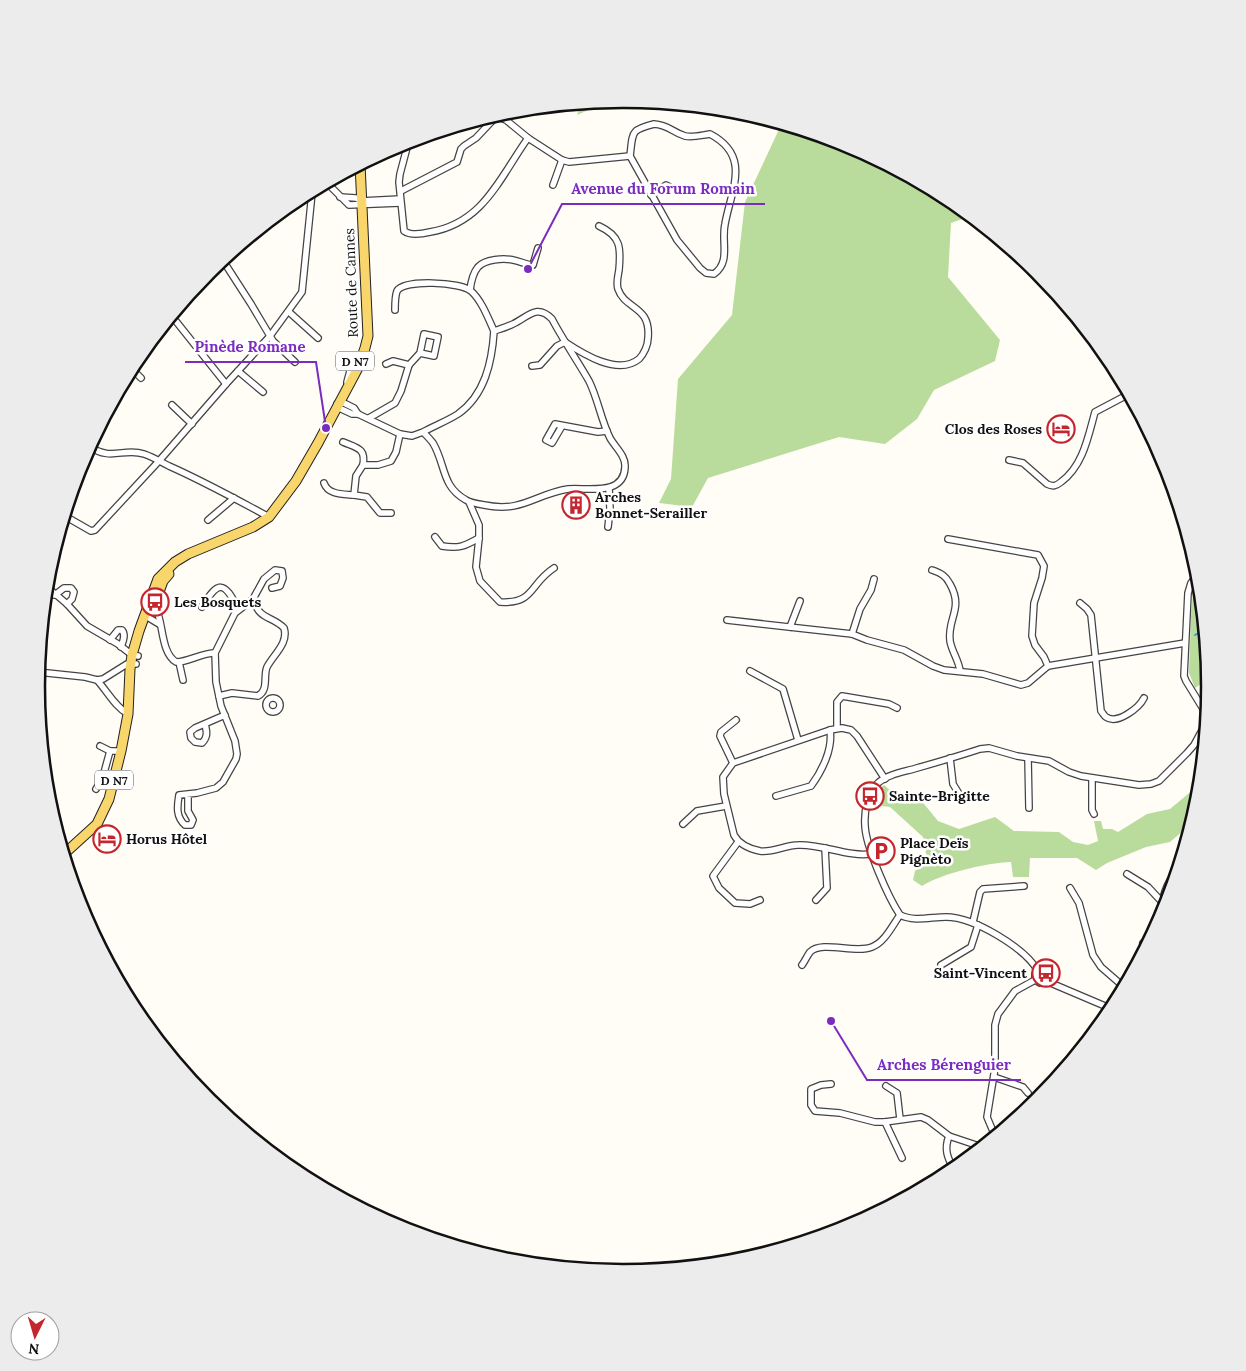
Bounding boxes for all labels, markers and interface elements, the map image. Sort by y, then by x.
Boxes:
callout: Avenue du Forum Romain [562,174,765,204]
text: Avenue du Forum Romain [571,179,755,198]
street label: Route de Cannes [340,228,362,338]
callout: Pinède Romane [185,332,316,362]
text: Pinède Romane [195,337,305,356]
road number: D N7 [336,352,374,371]
hotel icon: Clos des Roses [1046,414,1076,444]
place label: Clos des Roses [945,420,1042,438]
place label: Arches Bonnet-Serailler [595,488,707,522]
building icon: Arches Bonnet-Serailler [561,490,591,520]
bus stop icon: Les Bosquets [140,587,170,617]
place label: Les Bosquets [174,593,261,611]
road number: D N7 [95,770,133,790]
bus stop icon: Sainte-Brigitte [855,781,885,811]
place label: Sainte-Brigitte [889,787,990,805]
hotel icon: Horus Hôtel [92,824,122,854]
place label: Horus Hôtel [126,830,208,848]
place label: Place Deïs Pignèto [900,834,969,868]
parking icon: Place Deïs Pignèto [866,836,896,866]
bus stop icon: Saint-Vincent [1031,958,1061,988]
place label: Saint-Vincent [934,964,1027,982]
callout: Arches Bérenguier [867,1050,1021,1080]
text: Arches Bérenguier [877,1055,1012,1074]
north arrow [10,1311,60,1361]
text: N [28,1339,40,1358]

